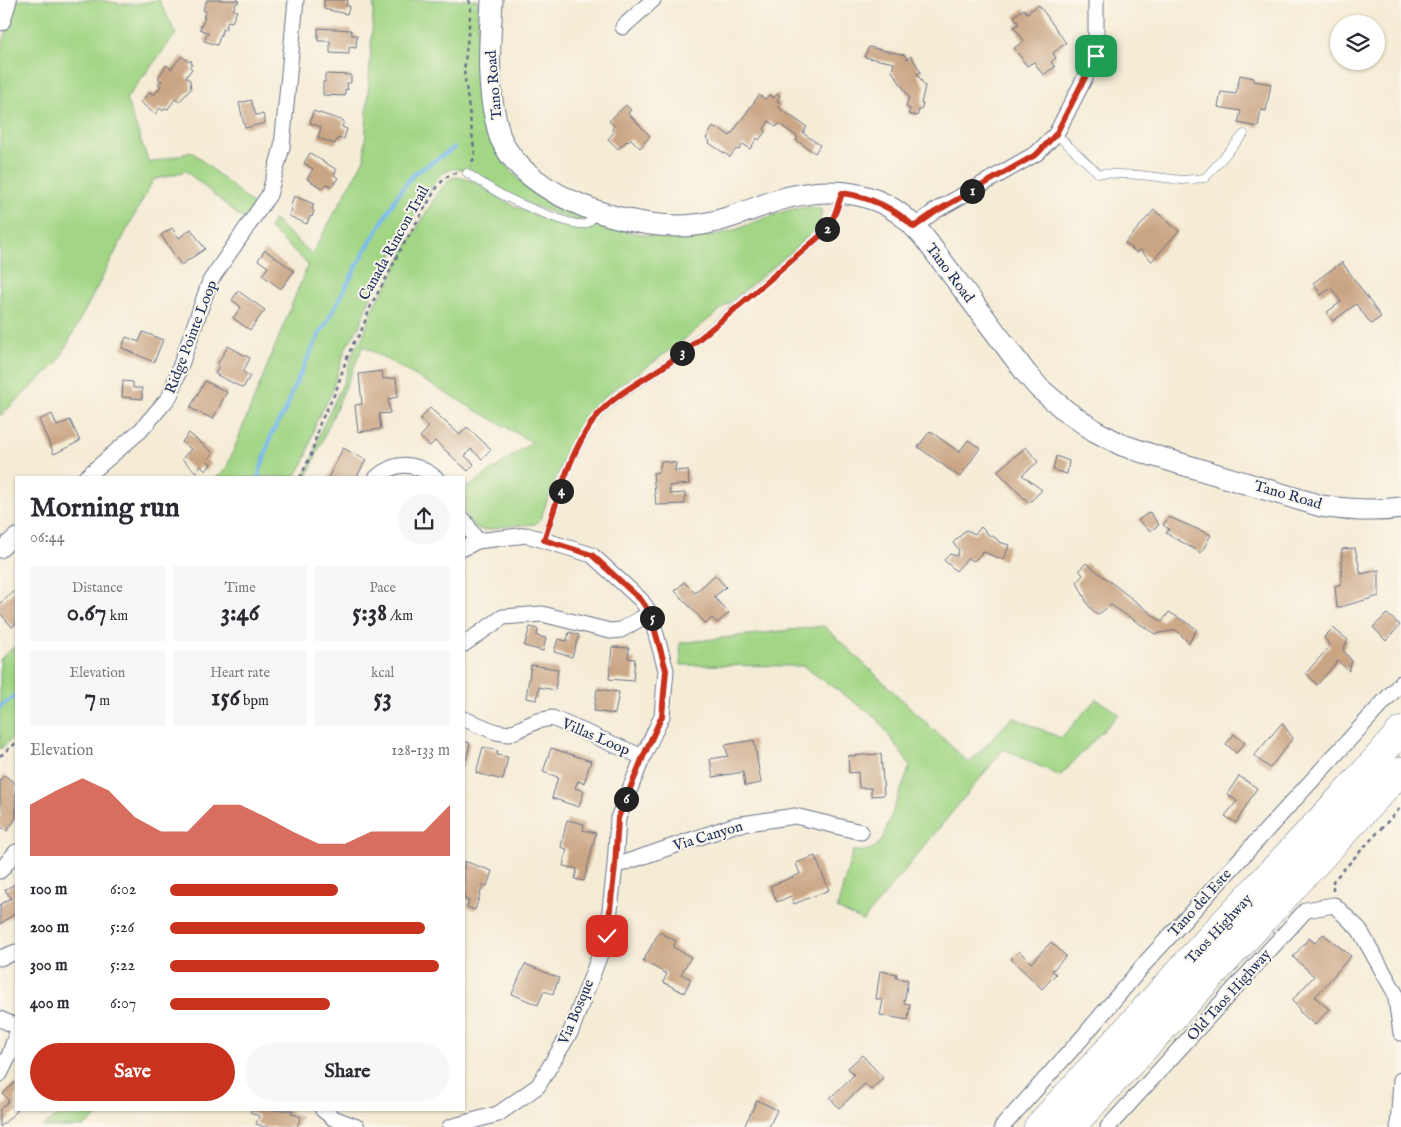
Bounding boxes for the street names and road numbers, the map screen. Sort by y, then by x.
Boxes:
street label: Tano Road [481,49,506,120]
street label: Canada Rincon Trail [355,181,434,304]
street label: Tano Road [921,240,979,307]
street label: Ridge Pointe Loop [161,277,221,397]
street label: Tano Road [1252,476,1325,514]
street label: Villas Loop [558,714,633,760]
street label: Via Canyon [670,816,745,856]
street label: Tano del Este [1164,865,1236,941]
street label: Taos Highway [1182,889,1257,968]
street label: Old Taos Highway [1183,945,1276,1045]
street label: Via Bosque [553,976,598,1048]

